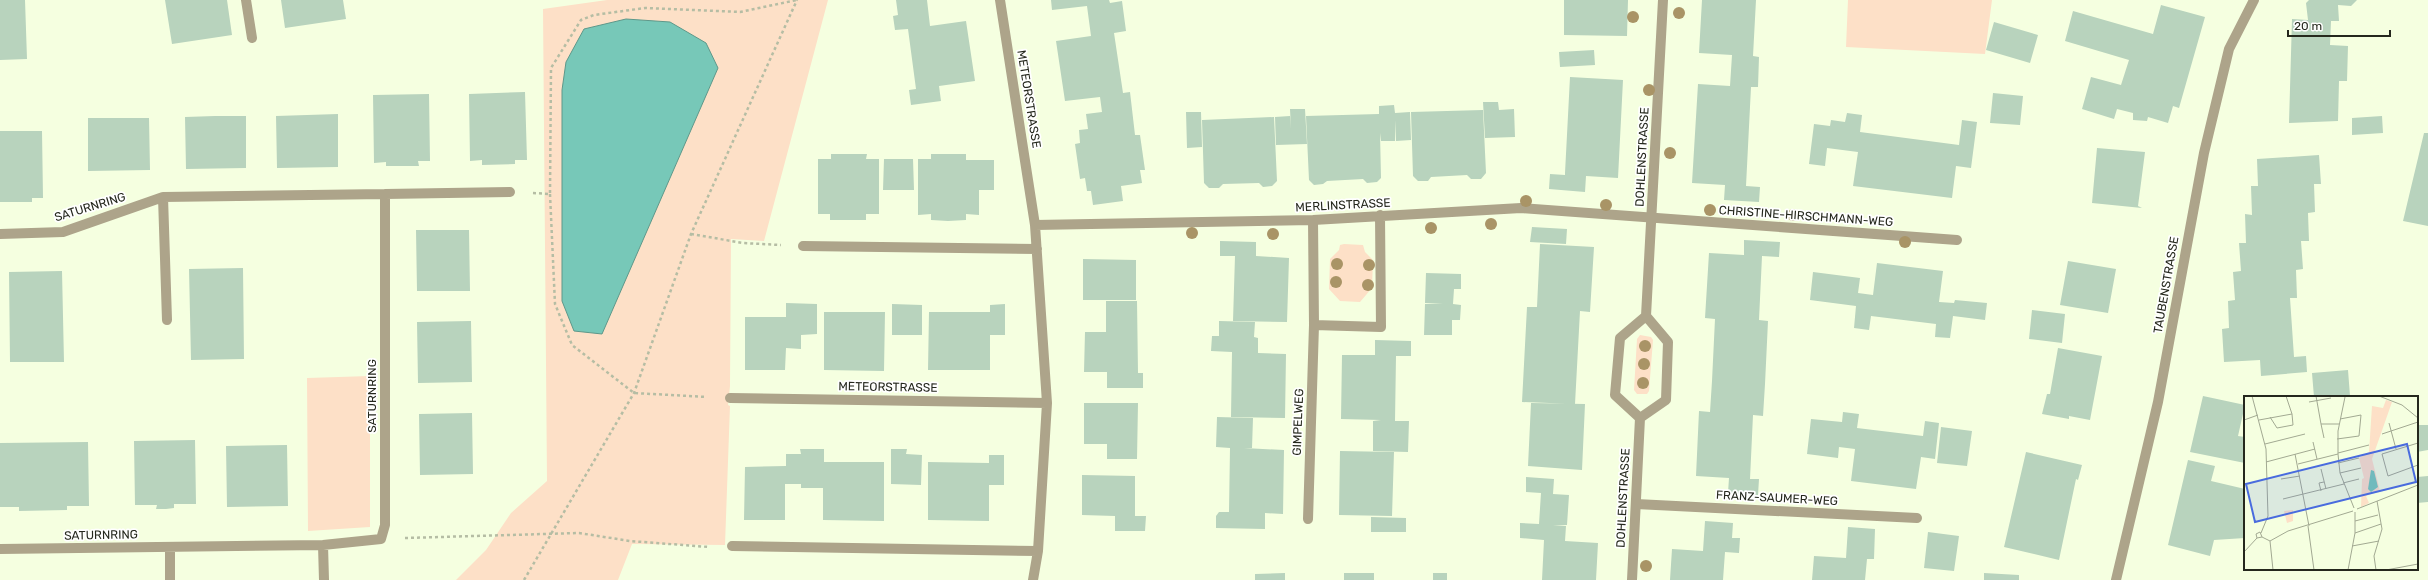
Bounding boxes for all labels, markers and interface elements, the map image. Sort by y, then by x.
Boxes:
scale bar [2288,12,2390,38]
text: 20 m [2294,19,2322,33]
street label: METEORSTRASSE [1014,49,1044,149]
street label: DOHLENSTRASSE [1632,107,1652,207]
street label: SATURNRING [53,190,127,224]
street label: MERLINSTRASSE [1295,196,1391,214]
street label: CHRISTINE-HIRSCHMANN-WEG [1718,203,1894,229]
street label: TAUBENSTRASSE [2151,235,2181,335]
street label: SATURNRING [365,359,379,433]
street label: METEORSTRASSE [838,379,938,395]
street label: GIMPELWEG [1290,388,1306,456]
inset map [2244,396,2418,570]
street label: DOHLENSTRASSE [1613,448,1633,548]
street label: FRANZ-SAUMER-WEG [1716,488,1838,508]
street label: SATURNRING [64,527,138,543]

